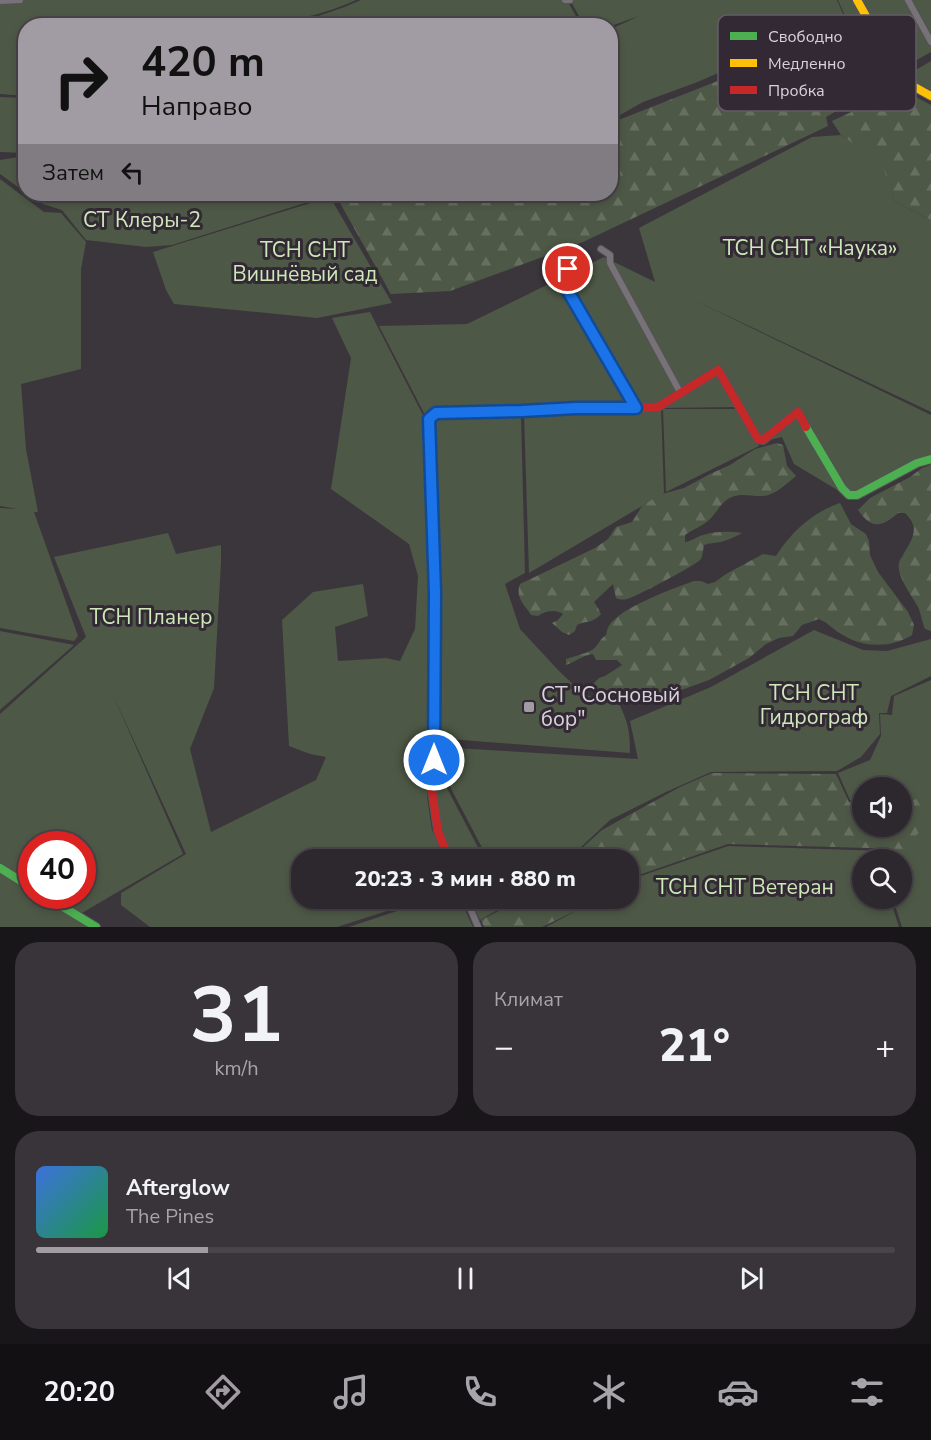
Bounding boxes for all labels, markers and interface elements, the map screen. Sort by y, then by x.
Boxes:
legend [718,15,916,111]
text: Свободно [768,26,843,48]
text: 420 m [141,34,265,91]
icon: right [42,42,120,120]
text: Медленно [768,53,846,75]
text: Пробка [768,80,825,102]
text: Направо [141,88,252,125]
icon: left [116,156,149,189]
text: Затем [42,158,104,188]
park label: СТ Клеры-2 [83,206,201,234]
park label: ТСН СНТ «Наука» [723,234,897,262]
park label: ТСН СНТ Вишнёвый сад [232,236,378,288]
pin [542,243,593,294]
icon: arrive [551,252,584,285]
park label: ТСН Планер [90,603,212,631]
park label: ТСН СНТ Гидрограф [760,679,868,731]
place label: СТ "Сосновый бор" [541,681,680,733]
marker: СТ "Сосновый бор" [522,700,536,714]
position arrow [402,728,466,792]
map controls [852,777,912,909]
button: sound [852,777,912,837]
speed limit sign: 40 [18,831,96,909]
button: search [852,849,912,909]
text: 20:23 · 3 мин · 880 m [354,864,576,894]
park label: ТСН СНТ Ветеран [656,873,834,901]
text: 31 [190,962,283,1069]
text: Климат [494,986,563,1013]
text: 21° [659,1016,730,1077]
text: − [494,1025,514,1070]
text: + [875,1025,895,1070]
text: km/h [214,1055,259,1082]
text: Afterglow [126,1173,230,1203]
text: The Pines [126,1203,214,1230]
icon: previous [163,1262,196,1295]
icon: pause [449,1262,482,1295]
icon: next [735,1262,768,1295]
icon: directions [202,1371,244,1413]
icon: music [330,1371,372,1413]
icon: phone [459,1371,501,1413]
icon: climate [588,1371,630,1413]
icon: car [717,1371,759,1413]
icon: filters [846,1371,888,1413]
text: 20:20 [43,1374,115,1411]

